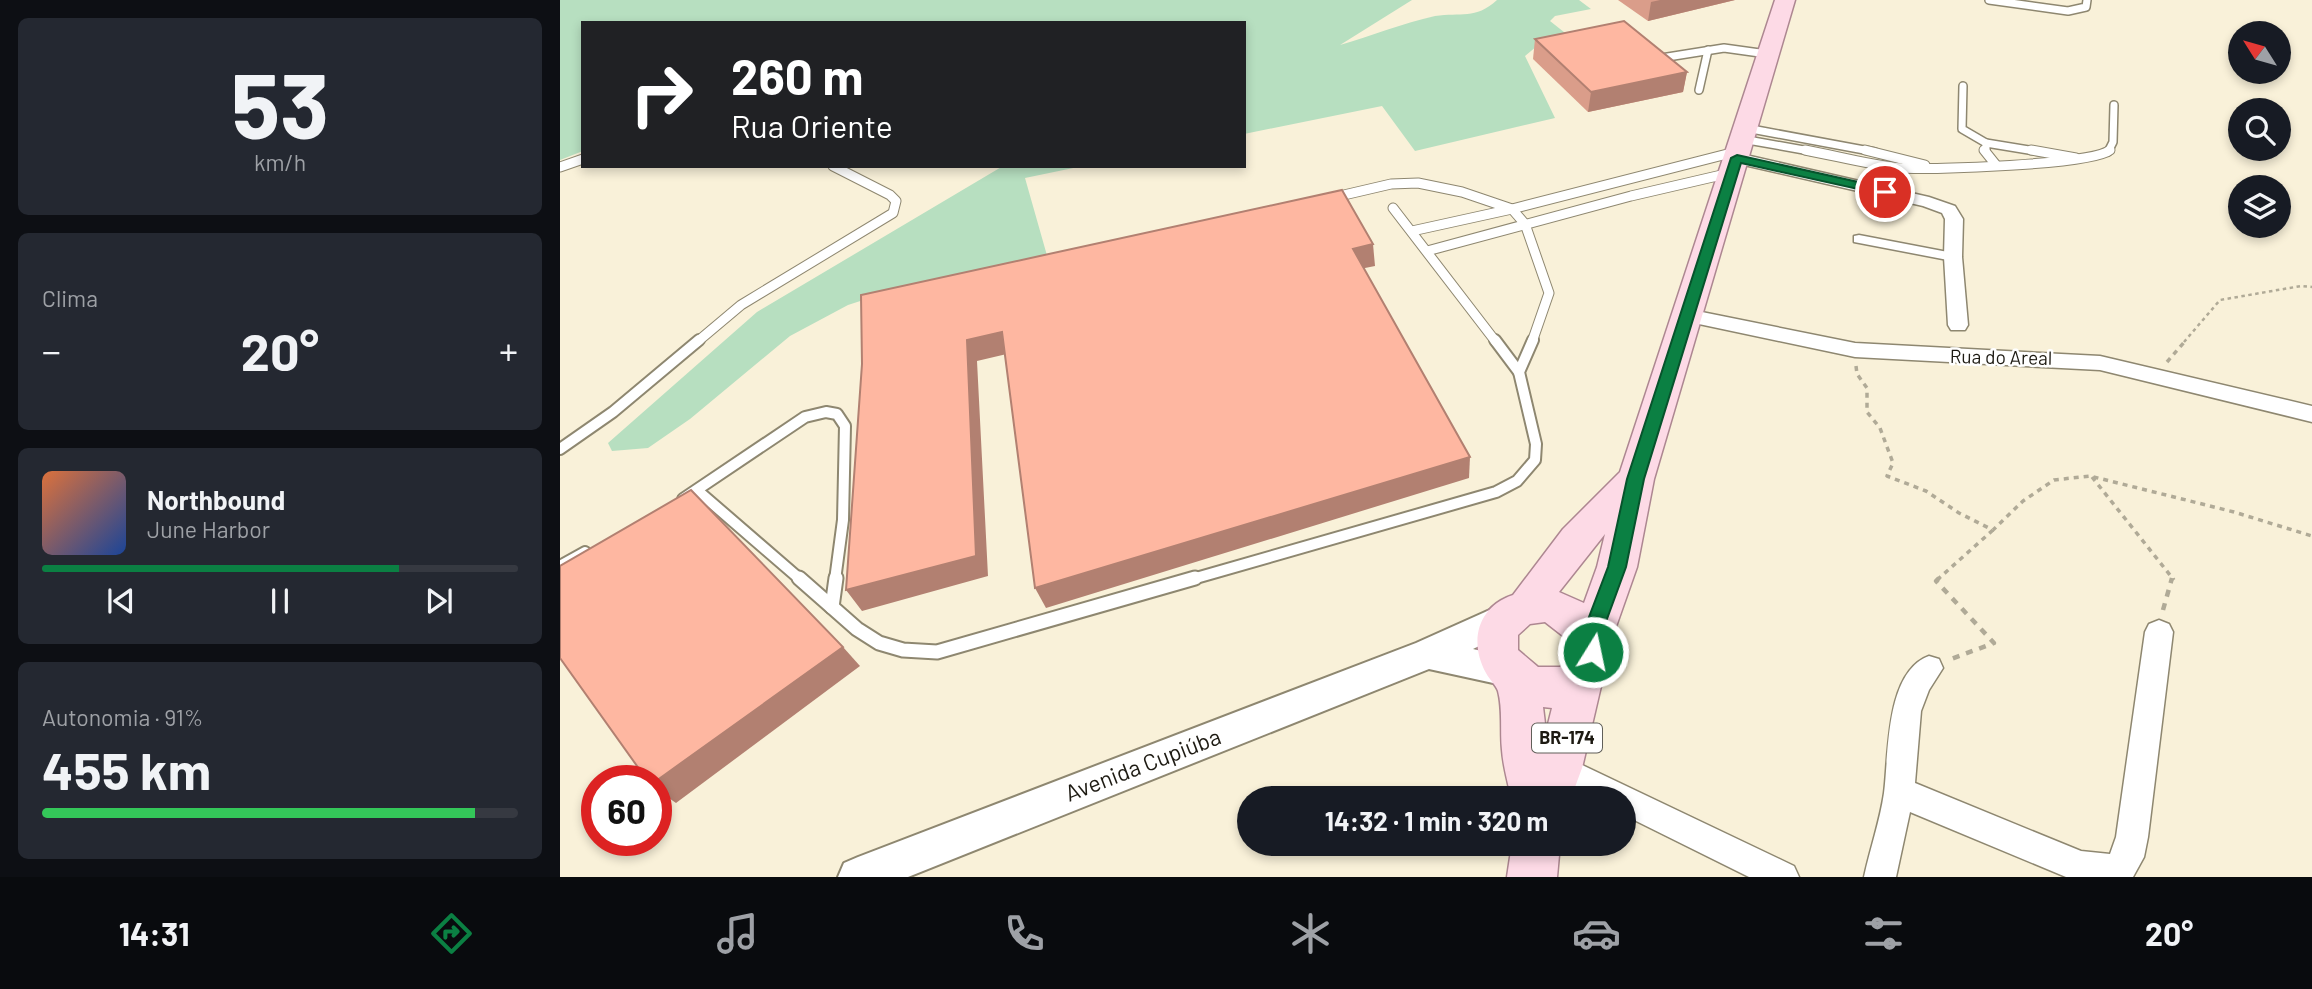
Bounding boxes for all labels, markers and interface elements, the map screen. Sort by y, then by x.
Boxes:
north arrow [2228,21,2291,84]
map controls [2228,21,2291,238]
text: 260 m [731,46,863,105]
text: 53 [231,48,329,157]
icon: right [616,49,707,140]
button: search [2228,98,2291,161]
text: Rua Oriente [731,106,893,144]
text: km/h [254,148,306,176]
pin [1855,162,1915,222]
icon: arrive [1866,173,1904,211]
button: layers [2228,175,2291,238]
text: Clima [42,284,98,312]
text: 20° [241,319,319,381]
text: − [42,327,61,373]
text: + [499,327,518,373]
street label: Rua do Areal [1950,344,2052,369]
text: Northbound [147,484,285,515]
text: June Harbor [147,515,270,543]
icon: previous [102,582,140,620]
icon: pause [261,582,299,620]
icon: next [420,582,458,620]
position arrow [1556,615,1630,689]
text: Autonomia · 91% [42,703,203,731]
street label: Avenida Cupiúba [1061,721,1225,807]
road number: BR-174 [1532,724,1602,752]
text: 455 km [42,738,211,800]
speed limit sign: 60 [581,765,672,856]
text: 14:32 · 1 min · 320 m [1325,805,1548,836]
icon: directions [427,909,476,958]
icon: music [713,909,762,958]
icon: phone [1000,909,1049,958]
icon: climate [1286,909,1335,958]
icon: car [1572,909,1621,958]
icon: filters [1859,909,1908,958]
text: 14:31 [119,914,190,952]
text: 20° [2145,914,2193,952]

